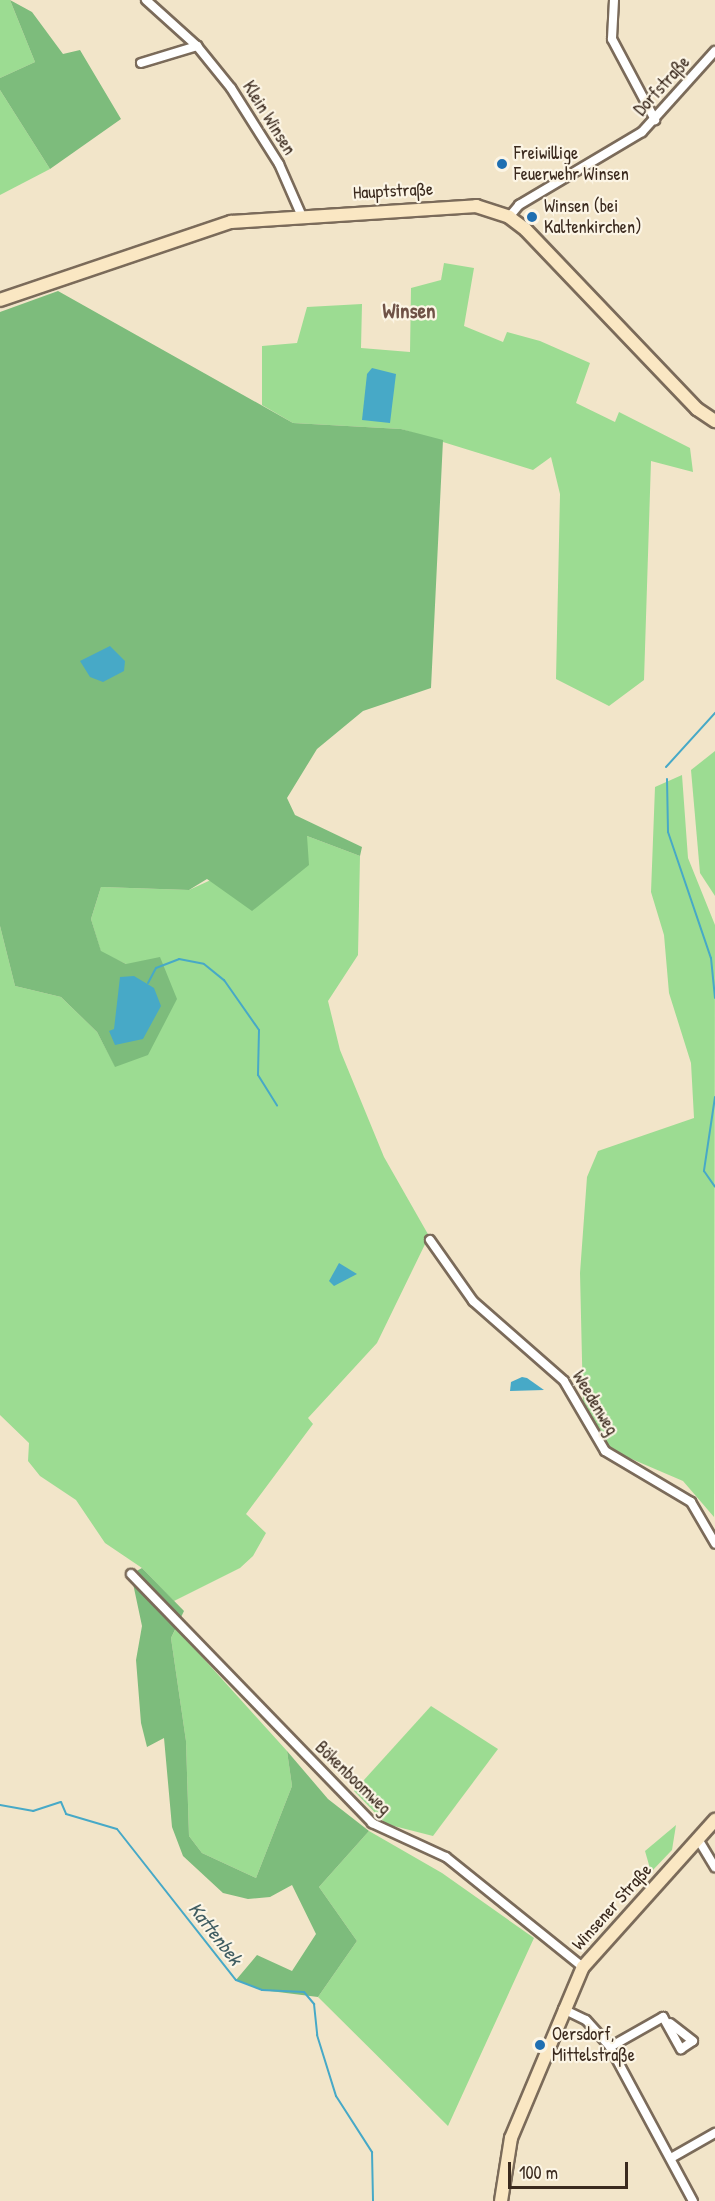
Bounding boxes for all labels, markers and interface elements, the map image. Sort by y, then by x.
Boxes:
street label: Dorfstraße [630,52,694,120]
street label: Klein Winsen [238,77,300,159]
place label: Freiwillige Feuerwehr Winsen [514,143,629,186]
marker: Freiwillige Feuerwehr Winsen [495,157,509,171]
street label: Hauptstraße [352,178,434,204]
place label: Winsen (bei Kaltenkirchen) [544,196,642,238]
marker: Winsen (bei Kaltenkirchen) [525,210,539,224]
district label: Winsen [382,298,436,324]
street label: Weedenweg [567,1367,623,1439]
street label: Bökenboomweg [311,1737,395,1819]
street label: Winsener Straße [568,1859,656,1955]
water label: Kattenbek [184,1897,248,1969]
place label: Oersdorf, Mittelstraße [552,2024,635,2066]
marker: Oersdorf, Mittelstraße [533,2038,547,2052]
scale bar [511,2150,631,2188]
text: 100 m [519,2160,558,2185]

